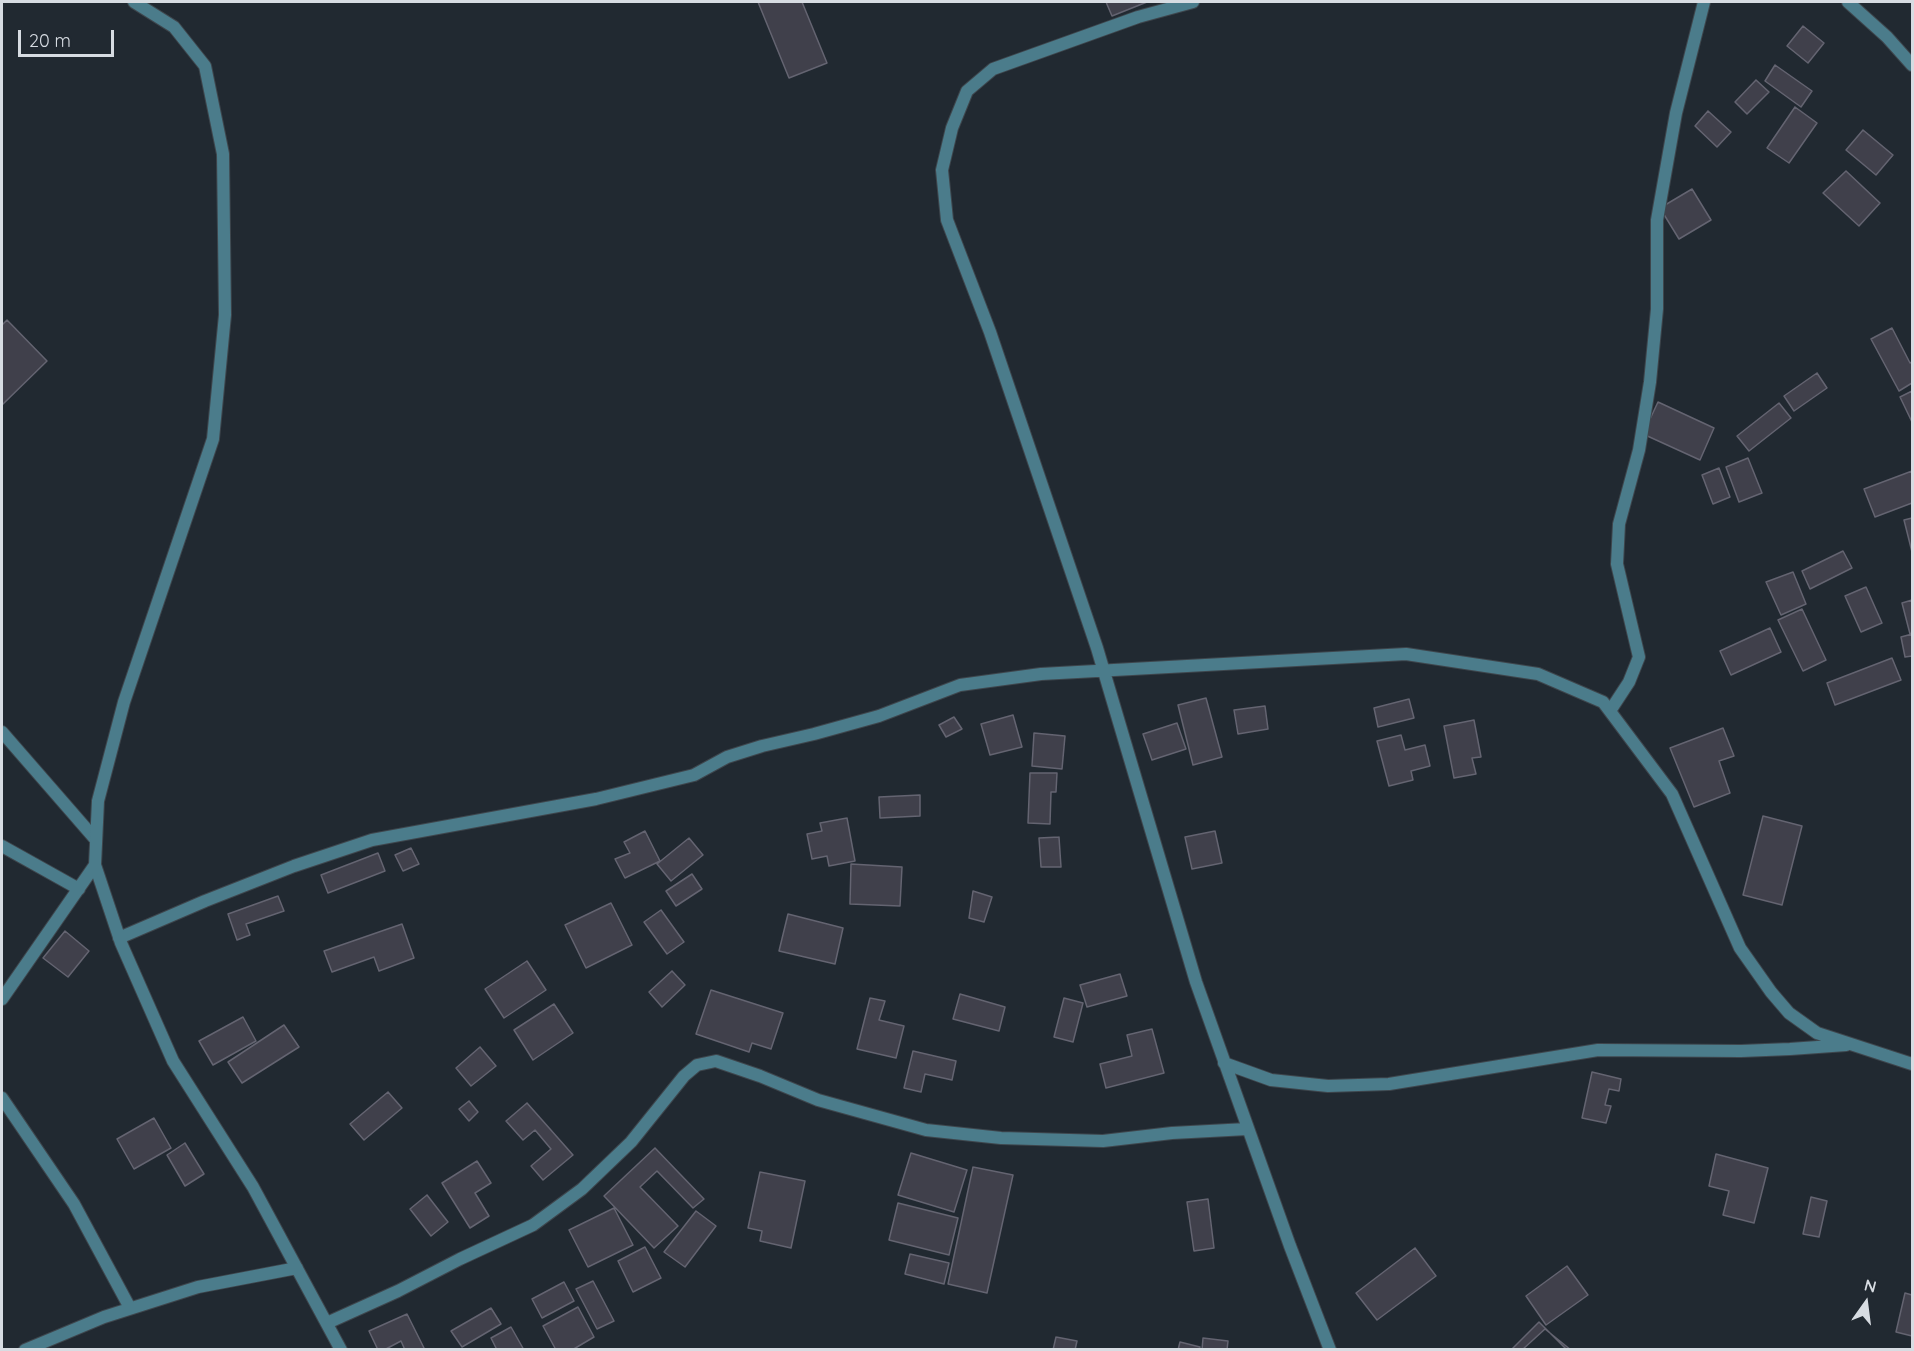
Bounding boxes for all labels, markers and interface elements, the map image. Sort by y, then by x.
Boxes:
scale bar [21,18,117,56]
text: 20 m [29,29,71,52]
north arrow [1836,1273,1896,1333]
text: N [1862,1274,1878,1297]

